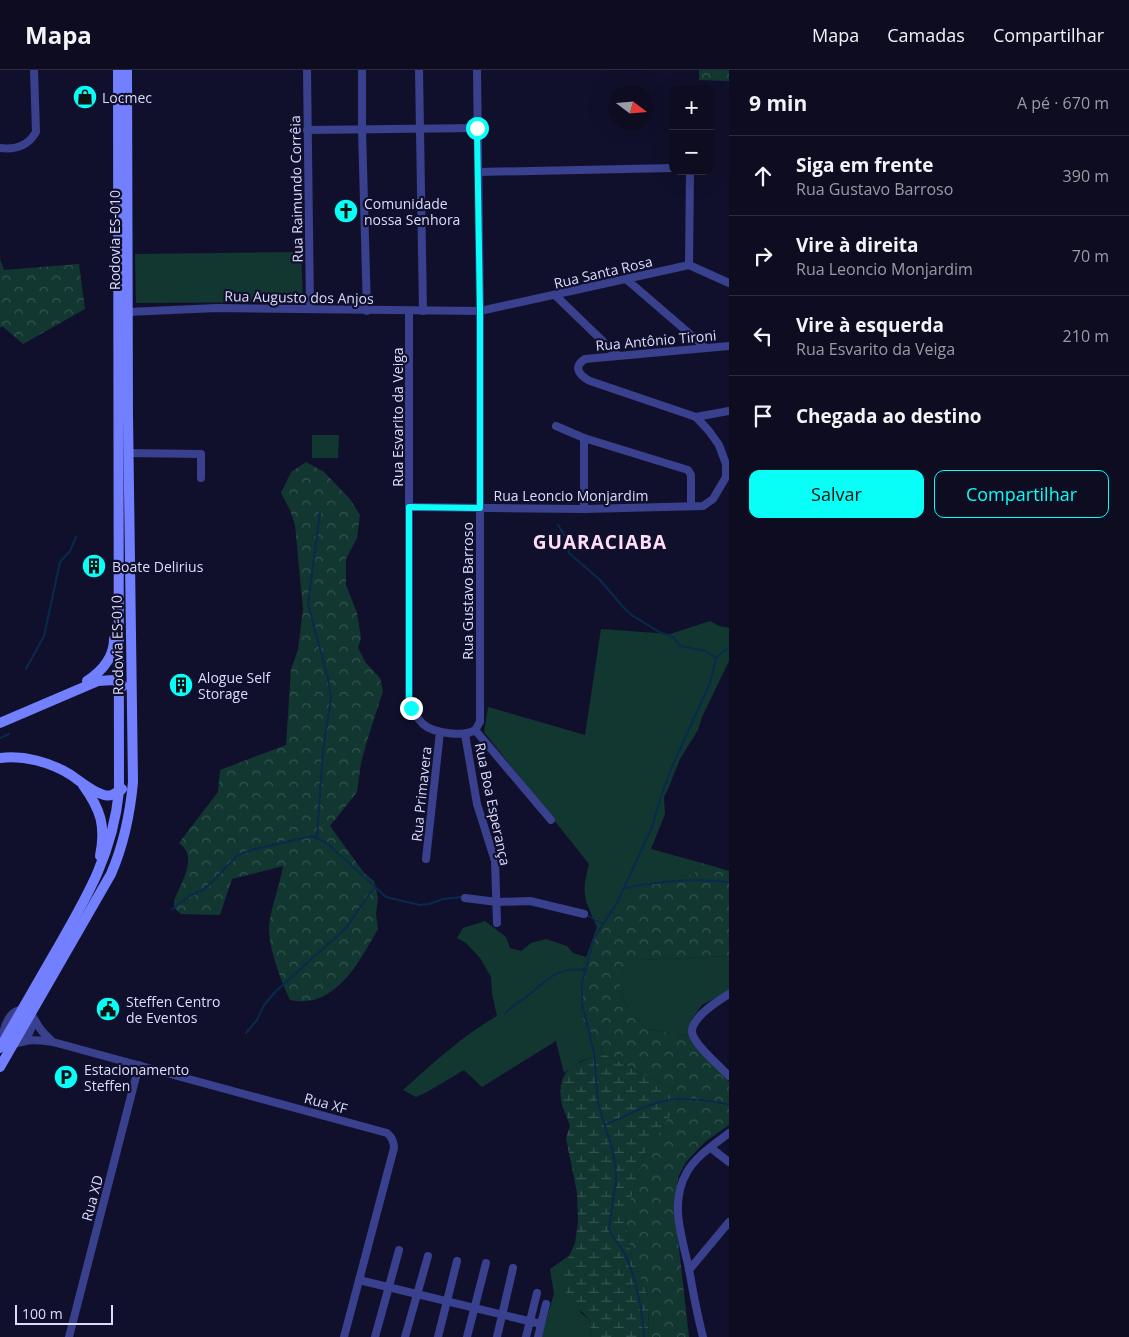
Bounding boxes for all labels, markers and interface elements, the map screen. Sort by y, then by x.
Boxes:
text: Mapa [25,18,92,51]
text: Mapa [812,23,859,47]
text: Camadas [887,23,965,47]
text: Compartilhar [993,23,1104,47]
shop icon: Locmec [72,84,98,110]
north arrow [609,85,654,130]
map controls [669,85,714,175]
button: + [669,85,714,130]
place label: Locmec [102,88,152,107]
text: 9 min [749,89,807,117]
text: A pé · 670 m [1017,92,1109,114]
street label: Rua Raimundo Corrêia [285,115,307,263]
route start [466,117,489,140]
button: − [669,130,714,175]
text: Siga em frente [796,152,933,178]
icon: ahead [749,162,777,190]
text: 390 m [1063,165,1109,187]
text: Rua Gustavo Barroso [796,178,953,200]
street label: Rodovia ES-010 [105,190,124,290]
place label: Comunidade nossa Senhora [364,194,460,229]
church icon: Comunidade nossa Senhora [333,198,359,224]
text: Vire à direita [796,232,919,258]
icon: right [749,242,777,270]
text: 70 m [1072,245,1109,267]
street label: Rua Santa Rosa [552,251,654,293]
text: Rua Leoncio Monjardim [796,258,973,280]
street label: Rua Augusto dos Anjos [224,286,374,308]
text: Vire à esquerda [796,312,944,338]
icon: left [749,322,777,350]
street label: Rua Antônio Tironi [595,325,717,355]
text: 210 m [1063,325,1109,347]
text: Rua Esvarito da Veiga [796,338,955,360]
street label: Rua Esvarito da Veiga [388,347,407,487]
icon: arrive [749,402,777,430]
text: Chegada ao destino [796,403,982,429]
button: Salvar [749,470,924,518]
button: Compartilhar [934,470,1109,518]
street label: Rua Leoncio Monjardim [494,486,648,505]
street label: Rua Gustavo Barroso [458,522,477,660]
district label: GUARACIABA [533,529,667,555]
building icon: Boate Delirius [81,553,107,579]
place label: Boate Delirius [112,557,204,576]
street label: Rodovia ES-010 [107,595,127,695]
place label: Alogue Self Storage [198,668,272,703]
building icon: Alogue Self Storage [168,672,194,698]
route end [400,697,423,720]
street label: Rua Boa Esperança [471,741,515,867]
street label: Rua Primavera [407,746,435,842]
place label: Steffen Centro de Eventos [126,992,220,1027]
public building icon: Steffen Centro de Eventos [95,996,121,1022]
place label: Estacionamento Steffen [84,1060,189,1095]
parking icon: Estacionamento Steffen [53,1064,79,1090]
street label: Rua XF [302,1088,350,1118]
street label: Rua XD [77,1173,107,1223]
scale bar [15,1302,112,1325]
text: 100 m [22,1304,63,1323]

